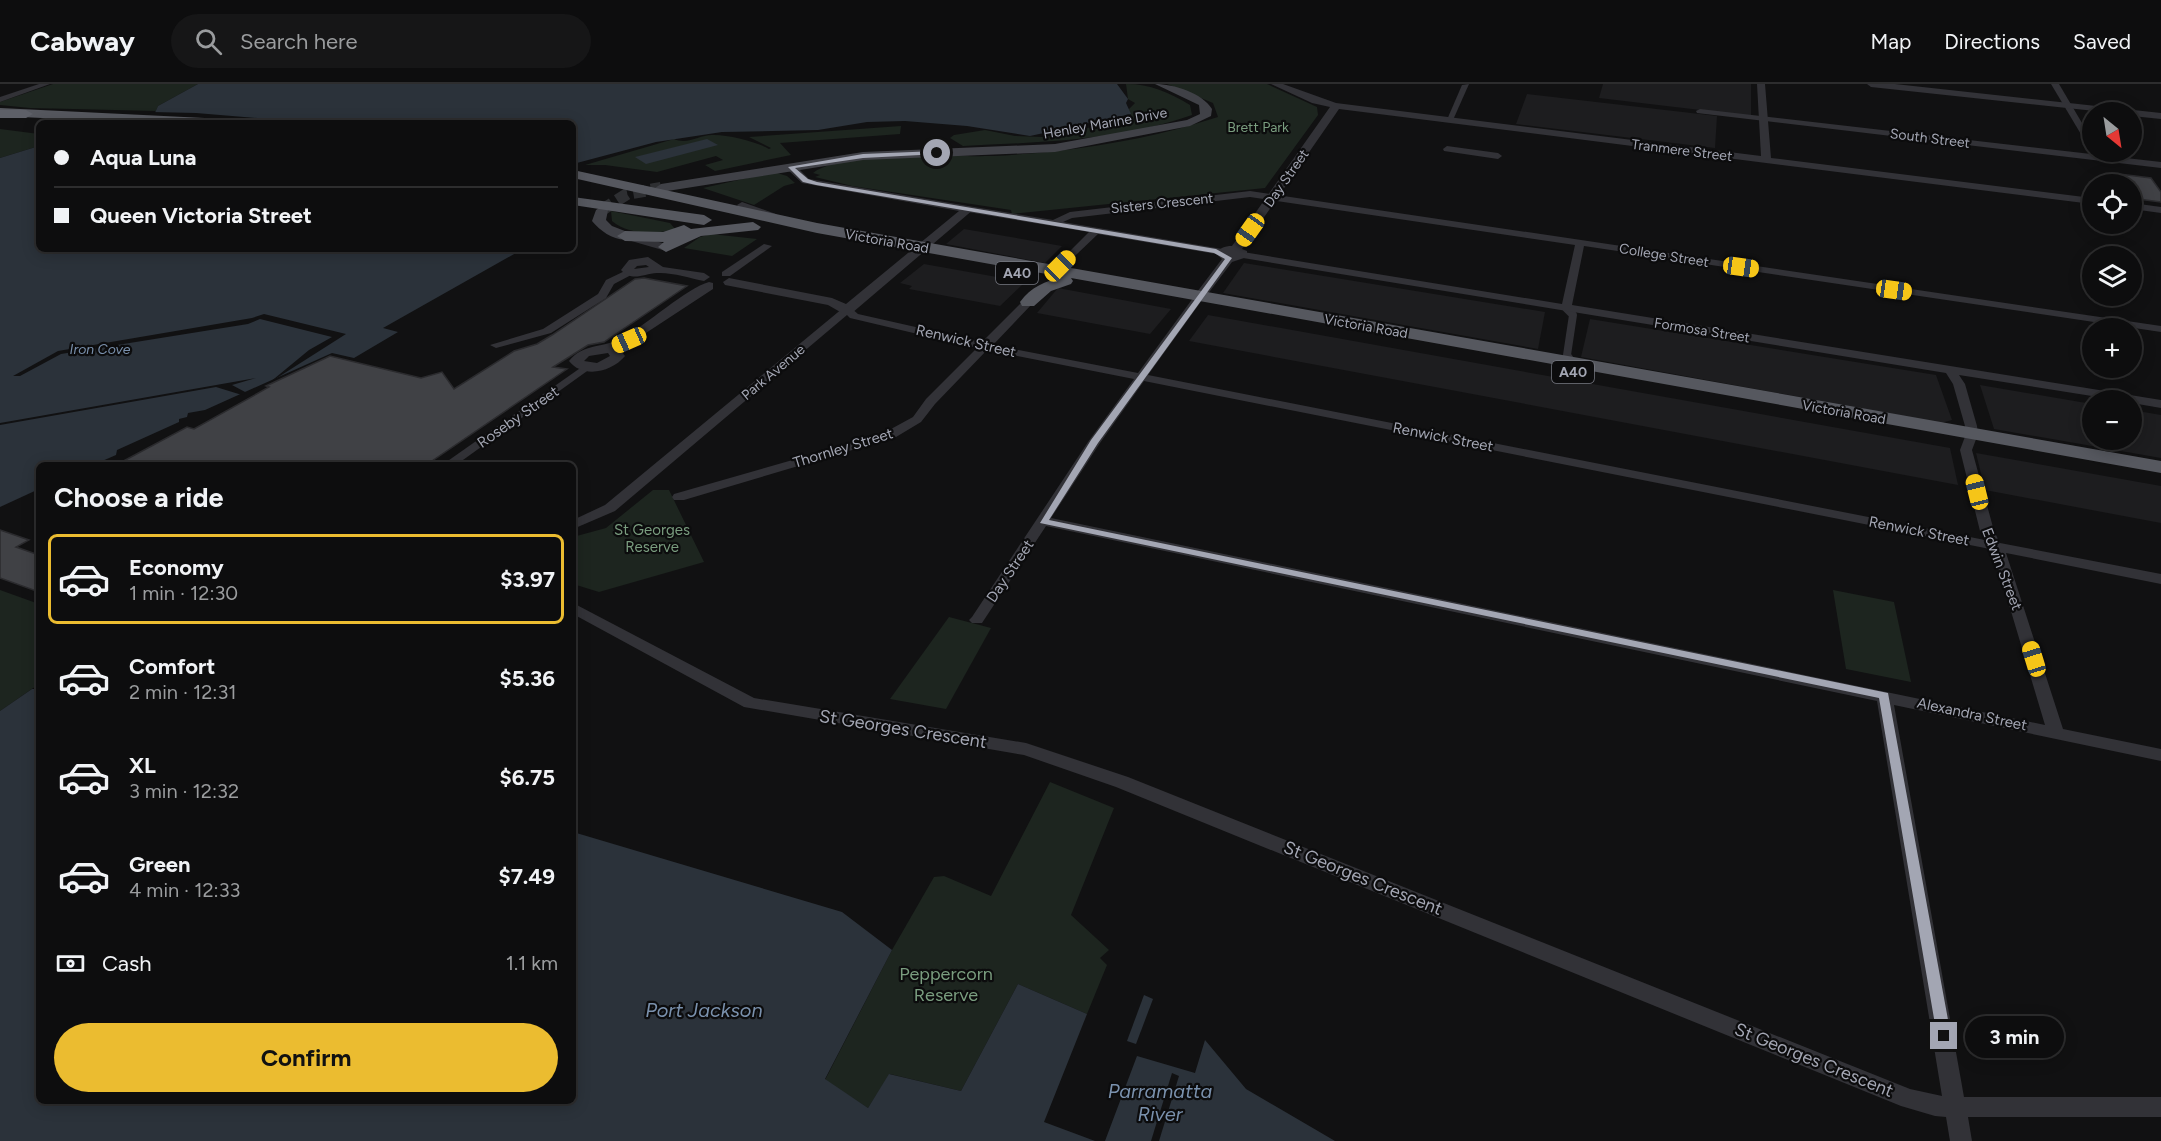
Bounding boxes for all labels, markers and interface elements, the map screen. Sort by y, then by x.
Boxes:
search box [171,14,591,68]
text: Cabway [30,24,135,58]
icon: search [192,25,225,58]
text: Search here [240,28,357,55]
text: Map [1870,29,1911,54]
text: Directions [1944,29,2040,54]
text: Saved [2073,29,2131,54]
north arrow [2082,102,2142,162]
map controls [2082,102,2142,450]
street label: Henley Marine Drive [1042,104,1169,143]
park label: Brett Park [1227,119,1289,136]
street label: South Street [1889,125,1971,152]
street label: Tranmere Street [1631,136,1733,165]
route start [923,139,950,166]
text: Aqua Luna [90,144,196,171]
street label: Day Street [1260,146,1313,210]
button: locate [2082,174,2142,234]
street label: Sisters Crescent [1110,190,1214,217]
text: Queen Victoria Street [90,202,312,229]
car [1232,210,1268,250]
street label: Victoria Road [844,226,930,257]
street label: College Street [1618,240,1710,271]
button: layers [2082,246,2142,306]
car [1041,247,1079,285]
car [1722,256,1760,278]
road number: A40 [996,262,1038,284]
car [1875,279,1913,301]
street label: Victoria Road [1323,311,1409,342]
street label: Formosa Street [1653,315,1751,346]
button: + [2082,318,2142,378]
street label: Renwick Street [914,321,1018,361]
car [609,324,649,356]
water label: Iron Cove [70,341,131,358]
street label: Park Avenue [738,341,809,404]
road number: A40 [1552,361,1594,383]
street label: Roseby Street [474,382,563,452]
button: − [2082,390,2142,450]
street label: Victoria Road [1801,397,1887,428]
street label: Renwick Street [1391,418,1495,456]
street label: Thornley Street [791,424,896,472]
car [1964,472,1990,512]
text: Choose a ride [54,481,223,514]
street label: Renwick Street [1867,512,1971,550]
park label: St Georges Reserve [614,521,690,556]
street label: Edwin Street [1978,525,2026,613]
street label: Day Street [983,536,1038,606]
icon: car [57,552,111,606]
text: Economy [129,554,224,581]
text: $3.97 [500,566,555,593]
text: 1 min · 12:30 [129,581,238,605]
car [2020,639,2048,679]
icon: car [57,651,111,705]
text: Comfort [129,653,215,680]
text: $5.36 [500,665,555,692]
text: 2 min · 12:31 [129,680,237,704]
street label: Alexandra Street [1915,694,2029,734]
street label: St Georges Crescent [818,705,988,753]
icon: car [57,750,111,804]
text: XL [129,752,156,779]
text: $6.75 [500,764,555,791]
text: 3 min · 12:32 [129,779,239,803]
street label: St Georges Crescent [1280,836,1446,920]
icon: car [57,849,111,903]
text: Green [129,851,191,878]
text: $7.49 [498,863,555,890]
text: 4 min · 12:33 [129,878,240,902]
icon: cash [54,947,87,980]
text: Cash [102,950,152,977]
text: 1.1 km [506,951,558,975]
park label: Peppercorn Reserve [899,963,993,1006]
water label: Port Jackson [645,998,763,1022]
callout: 3 min [1965,1015,2064,1057]
street label: St Georges Crescent [1731,1018,1897,1102]
route end [1930,1022,1957,1049]
button: Confirm [54,1023,558,1092]
text: 3 min [1990,1025,2039,1049]
water label: Parramatta River [1108,1079,1212,1126]

